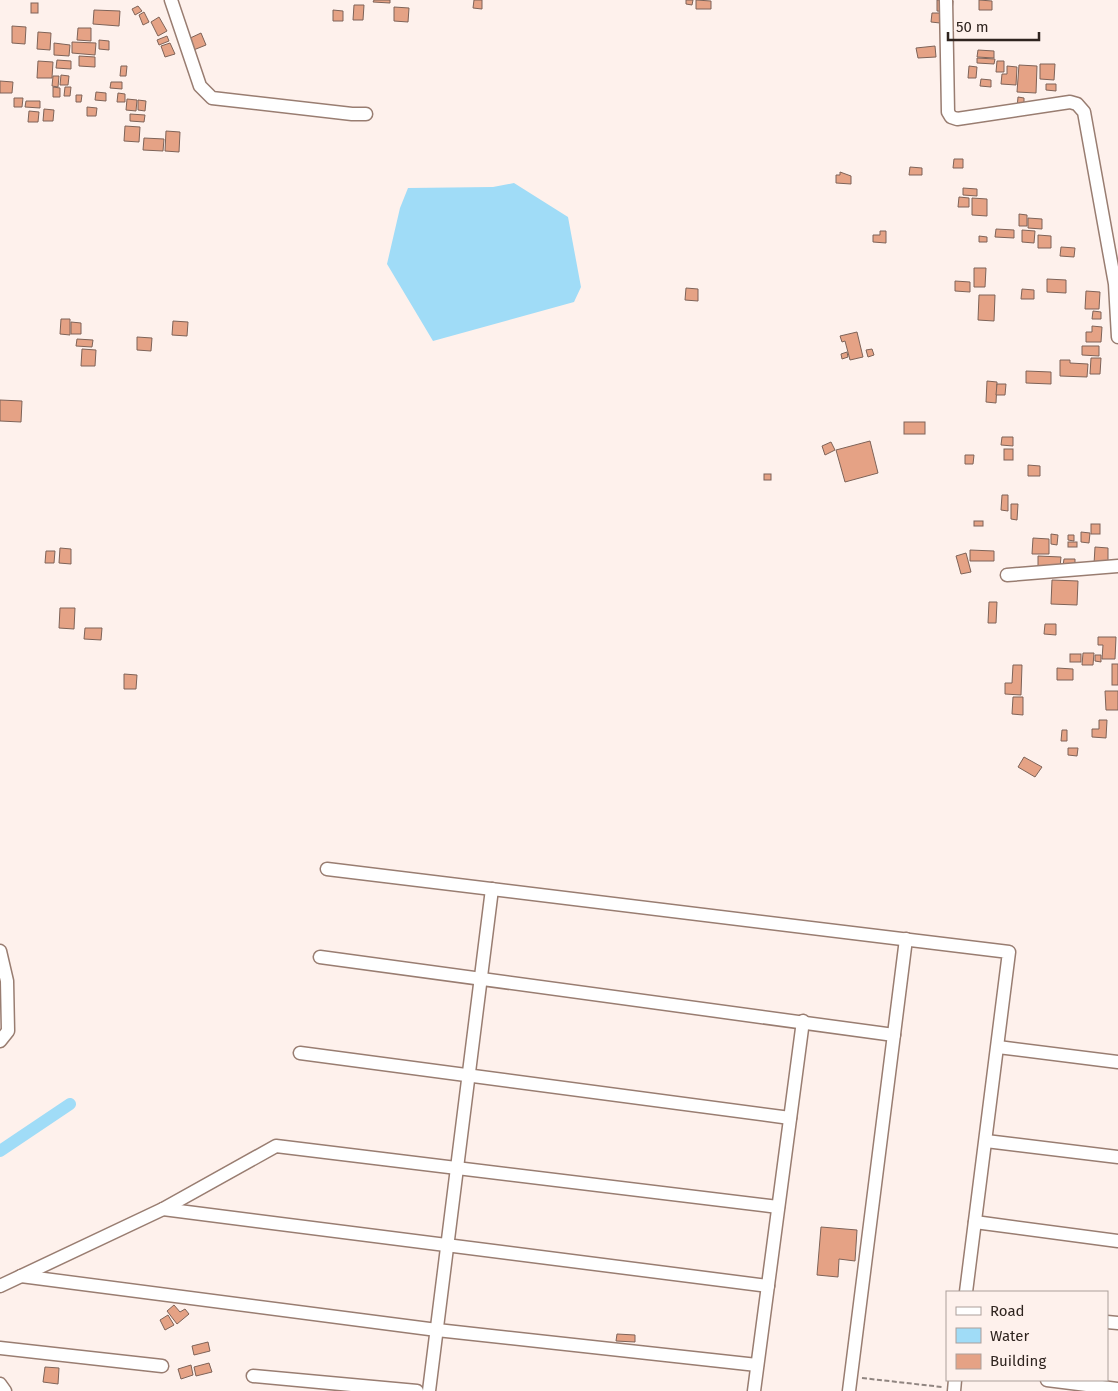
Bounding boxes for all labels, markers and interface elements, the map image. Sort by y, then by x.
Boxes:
scale bar [948,10,1039,42]
text: 50 m [956,18,989,36]
legend [946,1291,1108,1381]
text: Road [990,1302,1025,1320]
text: Water [990,1327,1029,1345]
text: Building [990,1352,1046,1370]

